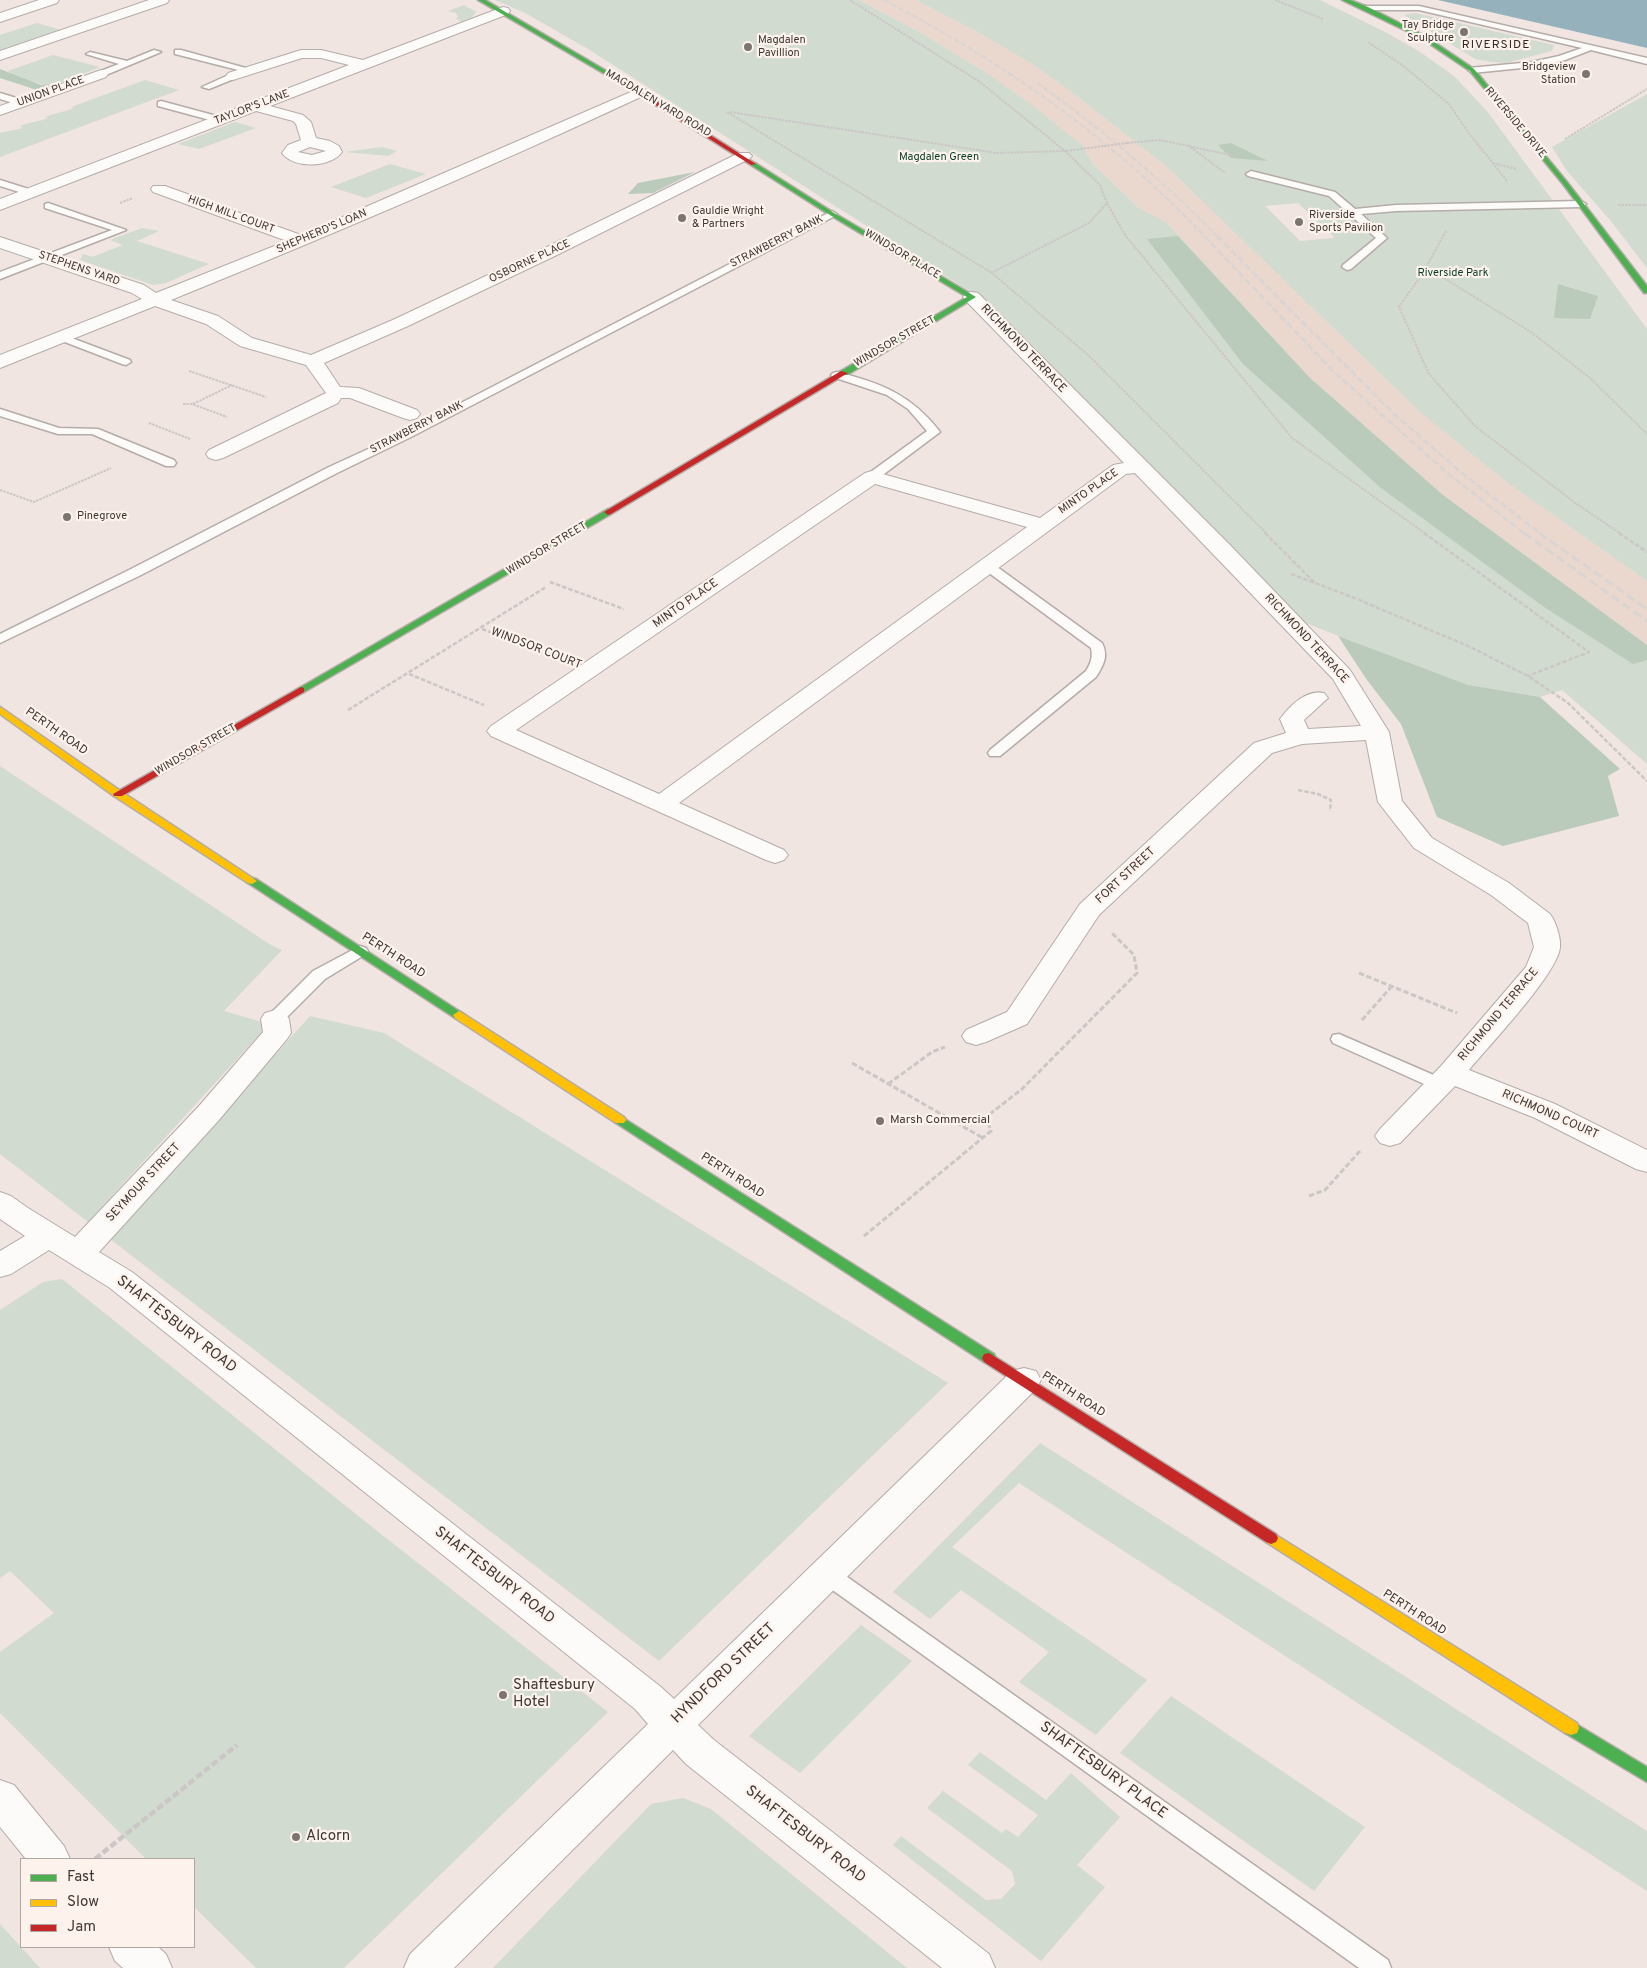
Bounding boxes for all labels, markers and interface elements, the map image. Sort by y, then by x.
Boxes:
place label: Tay Bridge Sculpture [1402,19,1454,45]
marker: Tay Bridge Sculpture [1458,26,1470,38]
place label: Magdalen Pavillion [758,34,806,60]
district label: RIVERSIDE [1461,39,1531,53]
marker: Magdalen Pavillion [742,41,754,53]
place label: Bridgeview Station [1522,61,1576,87]
street label: MAGDALEN YARD ROAD [603,67,713,141]
marker: Bridgeview Station [1580,68,1592,80]
street label: UNION PLACE [16,74,86,110]
street label: RIVERSIDE DRIVE [1481,85,1549,161]
street label: TAYLOR'S LANE [213,88,291,128]
park label: Magdalen Green [899,151,979,165]
street label: HIGH MILL COURT [186,193,276,237]
place label: Gauldie Wright & Partners [692,205,764,231]
street label: SHEPHERD'S LOAN [275,207,369,257]
place label: Riverside Sports Pavilion [1309,209,1383,235]
marker: Gauldie Wright & Partners [676,212,688,224]
street label: STRAWBERRY BANK [728,213,826,271]
marker: Riverside Sports Pavilion [1293,216,1305,228]
street label: WINDSOR PLACE [862,227,942,283]
street label: OSBORNE PLACE [487,237,573,287]
street label: STEPHENS YARD [36,249,122,289]
park label: Riverside Park [1417,267,1489,281]
street label: RICHMOND TERRACE [977,302,1069,396]
street label: WINDSOR STREET [852,313,938,371]
street label: STRAWBERRY BANK [368,399,466,457]
street label: MINTO PLACE [1057,467,1121,517]
place label: Pinegrove [77,510,127,524]
marker: Pinegrove [61,511,73,523]
street label: WINDSOR STREET [504,520,590,578]
street label: MINTO PLACE [651,576,721,632]
street label: RICHMOND TERRACE [1261,591,1351,687]
street label: WINDSOR COURT [489,625,583,673]
street label: PERTH ROAD [22,705,90,759]
street label: WINDSOR STREET [153,721,239,779]
street label: FORT STREET [1093,845,1159,907]
street label: PERTH ROAD [359,930,427,982]
street label: RICHMOND TERRACE [1456,965,1542,1065]
street label: RICHMOND COURT [1499,1087,1601,1143]
place label: Marsh Commercial [890,1114,990,1128]
marker: Marsh Commercial [874,1115,886,1127]
street label: SEYMOUR STREET [104,1141,184,1225]
street label: PERTH ROAD [698,1150,766,1202]
street label: SHAFTESBURY ROAD [112,1273,240,1377]
street label: PERTH ROAD [1039,1369,1107,1421]
street label: SHAFTESBURY ROAD [430,1524,558,1628]
street label: PERTH ROAD [1380,1587,1448,1639]
street label: HYNDFORD STREET [668,1620,780,1728]
place label: Shaftesbury Hotel [513,1677,595,1712]
marker: Shaftesbury Hotel [497,1689,509,1701]
street label: SHAFTESBURY PLACE [1036,1719,1170,1823]
street label: SHAFTESBURY ROAD [741,1783,869,1887]
place label: Alcorn [306,1828,350,1846]
marker: Alcorn [290,1831,302,1843]
legend [20,1858,195,1948]
text: Fast [67,1868,95,1887]
text: Slow [67,1893,99,1912]
text: Jam [67,1918,96,1937]

